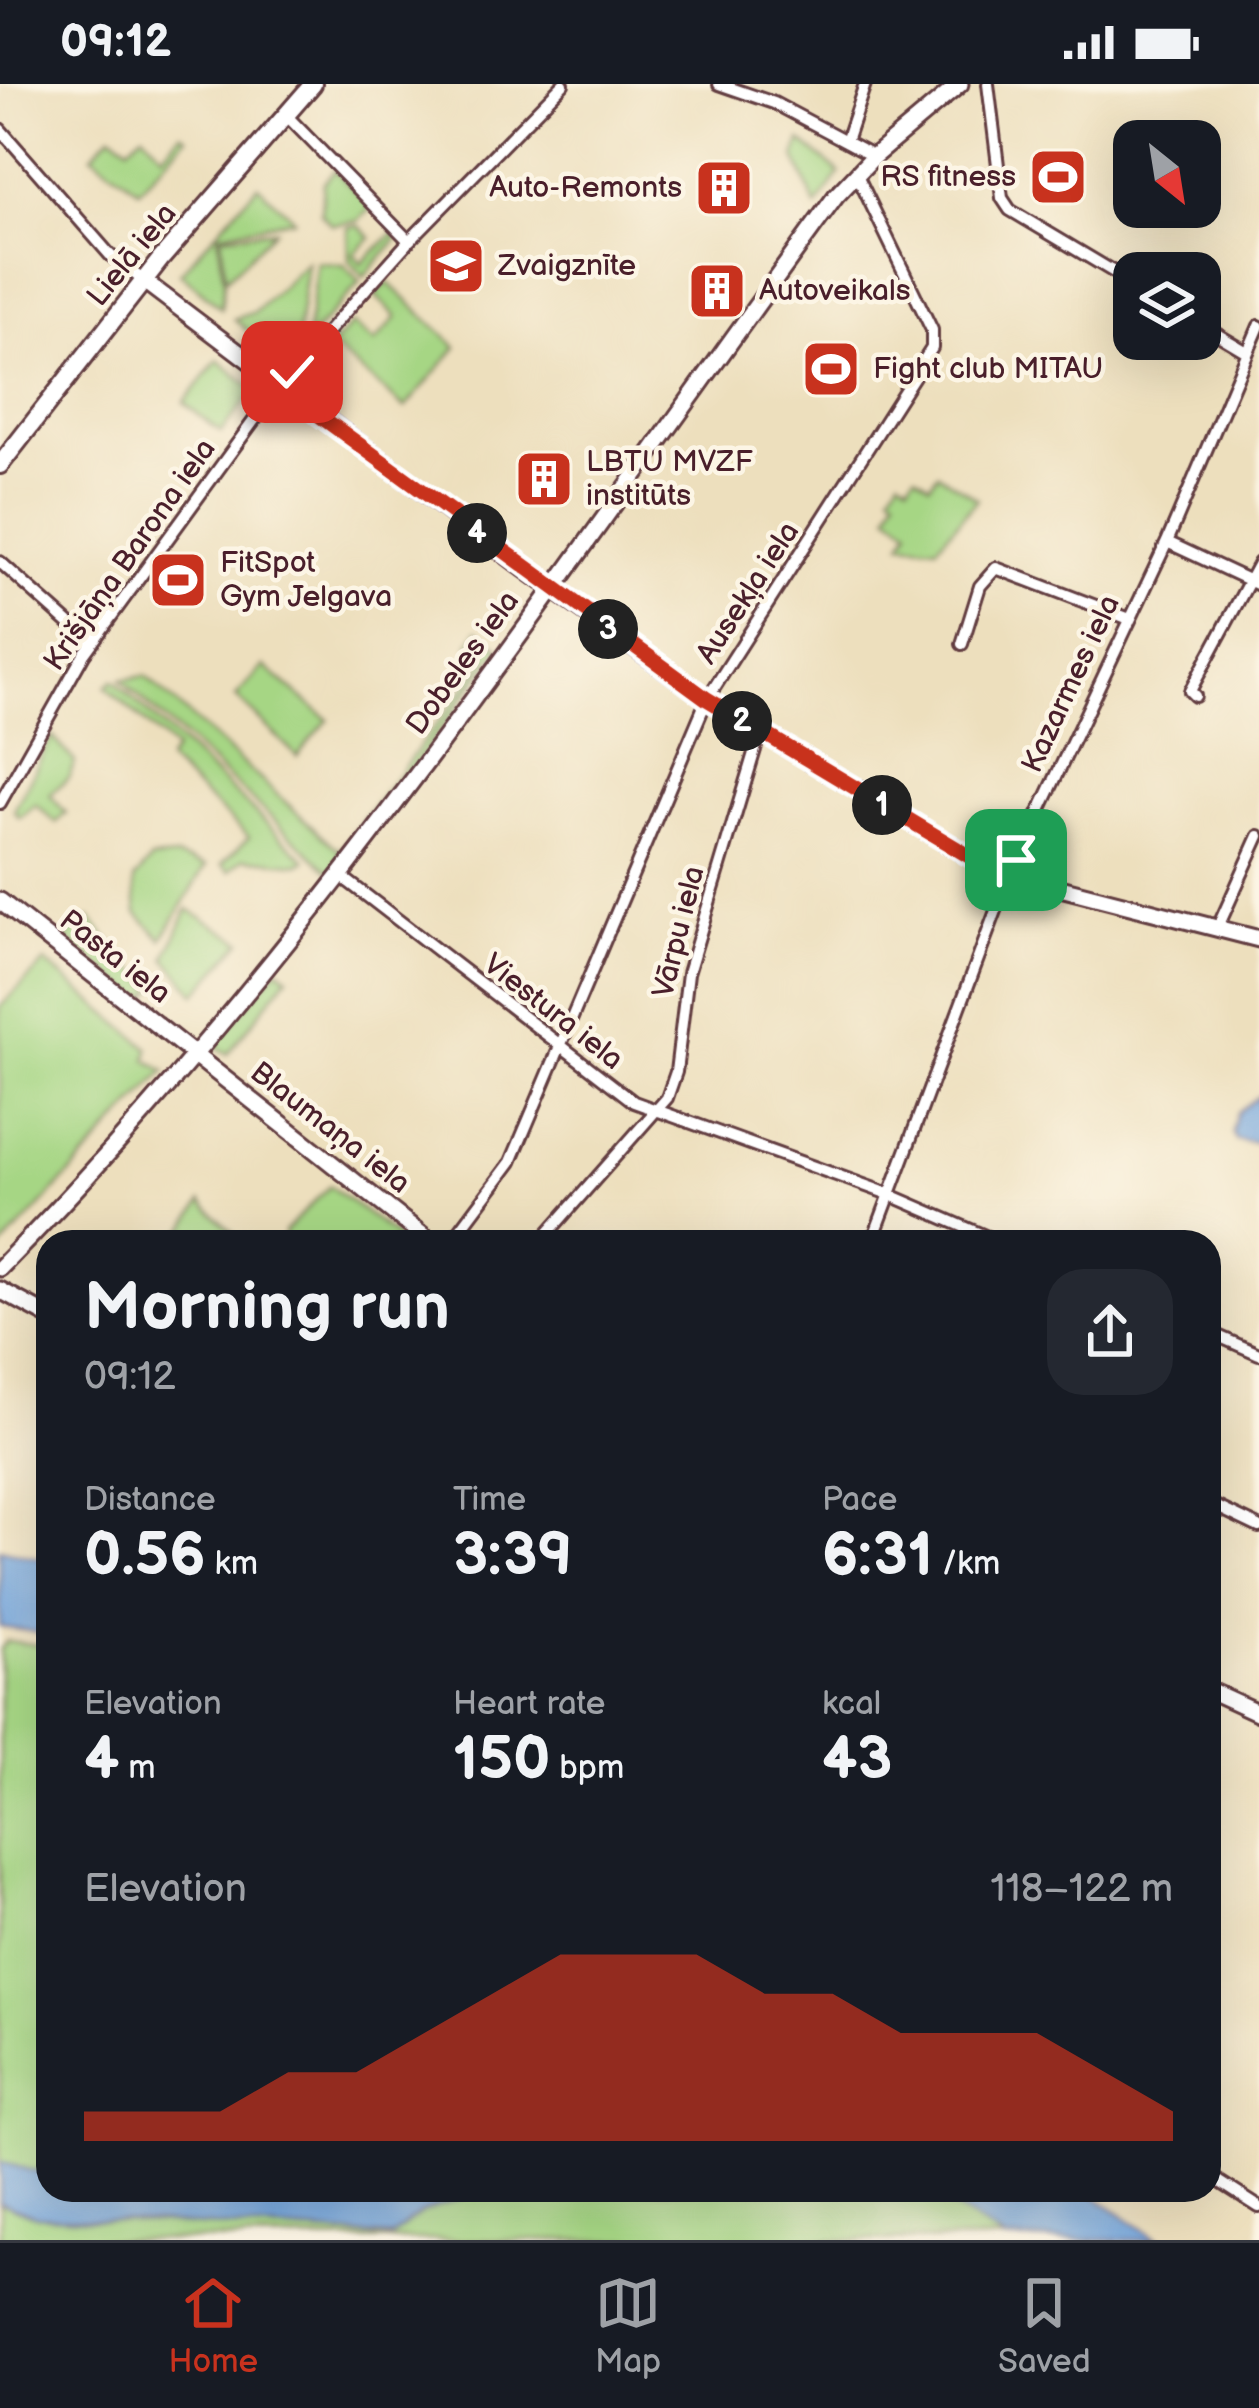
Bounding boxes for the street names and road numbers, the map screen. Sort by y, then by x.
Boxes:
street label: Lielā iela [80,196,184,314]
street label: Krišjāņa Barona iela [36,432,224,678]
street label: Ausekļa iela [689,515,807,671]
street label: Dobeles iela [399,584,527,742]
street label: Kazarmes iela [1014,590,1128,778]
street label: Vārpu iela [645,863,713,1001]
street label: Pasta iela [52,902,178,1012]
street label: Viestura iela [476,946,630,1078]
street label: Blaumaņa iela [243,1054,417,1202]

